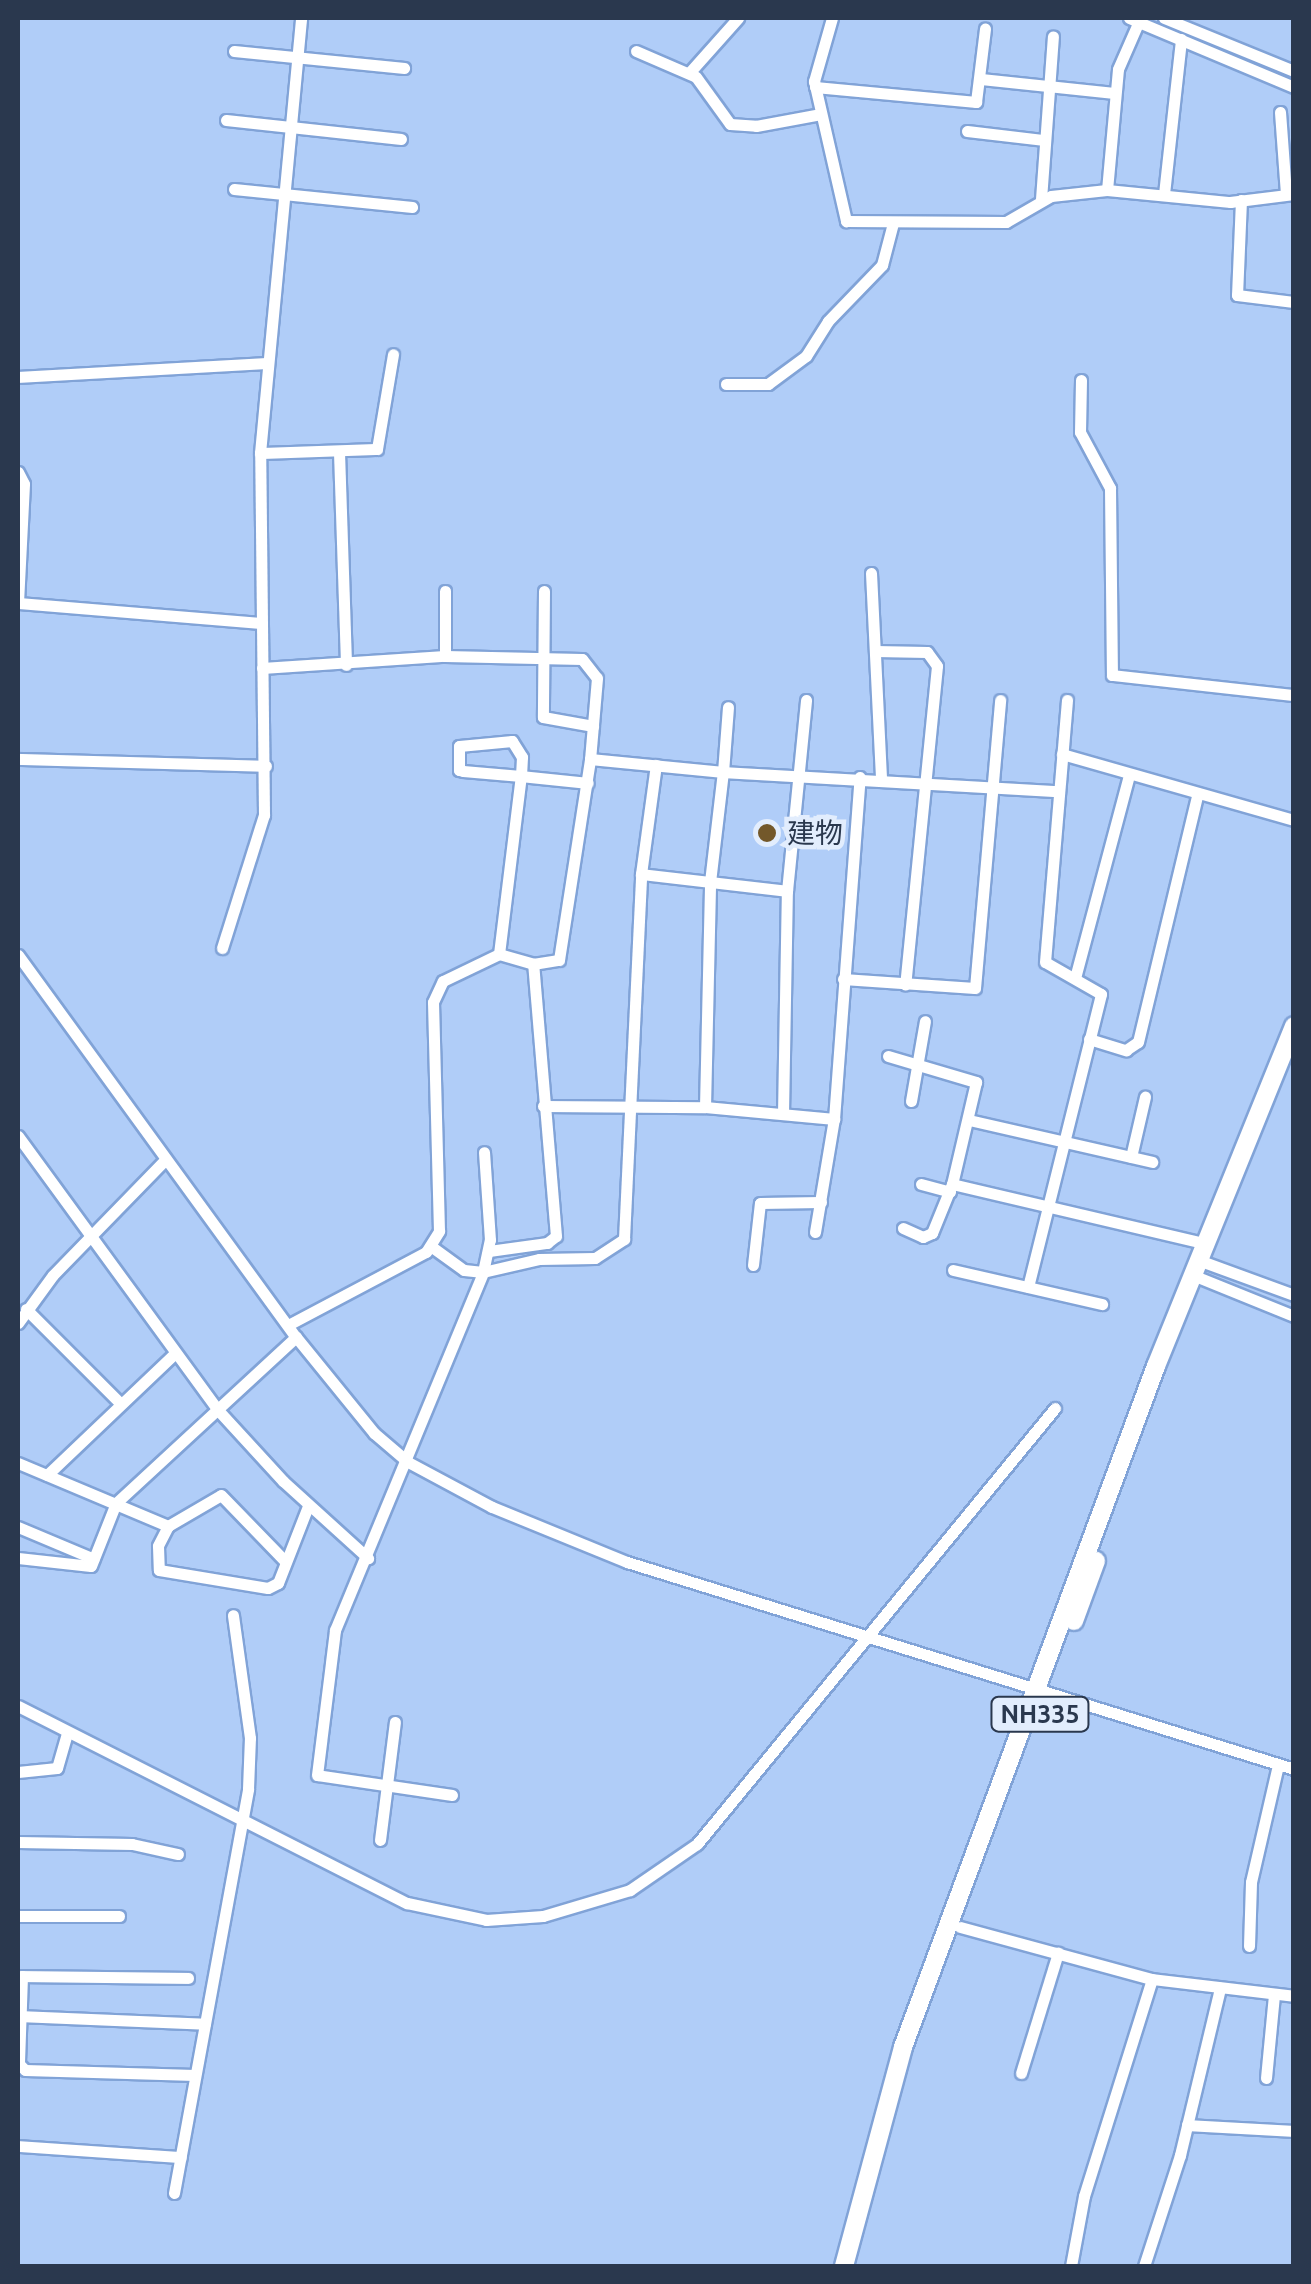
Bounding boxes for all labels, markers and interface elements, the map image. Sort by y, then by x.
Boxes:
place label: 建物 [787,816,843,850]
marker: 建物 [756,822,778,844]
road number: NH335 [990,1694,1090,1734]

